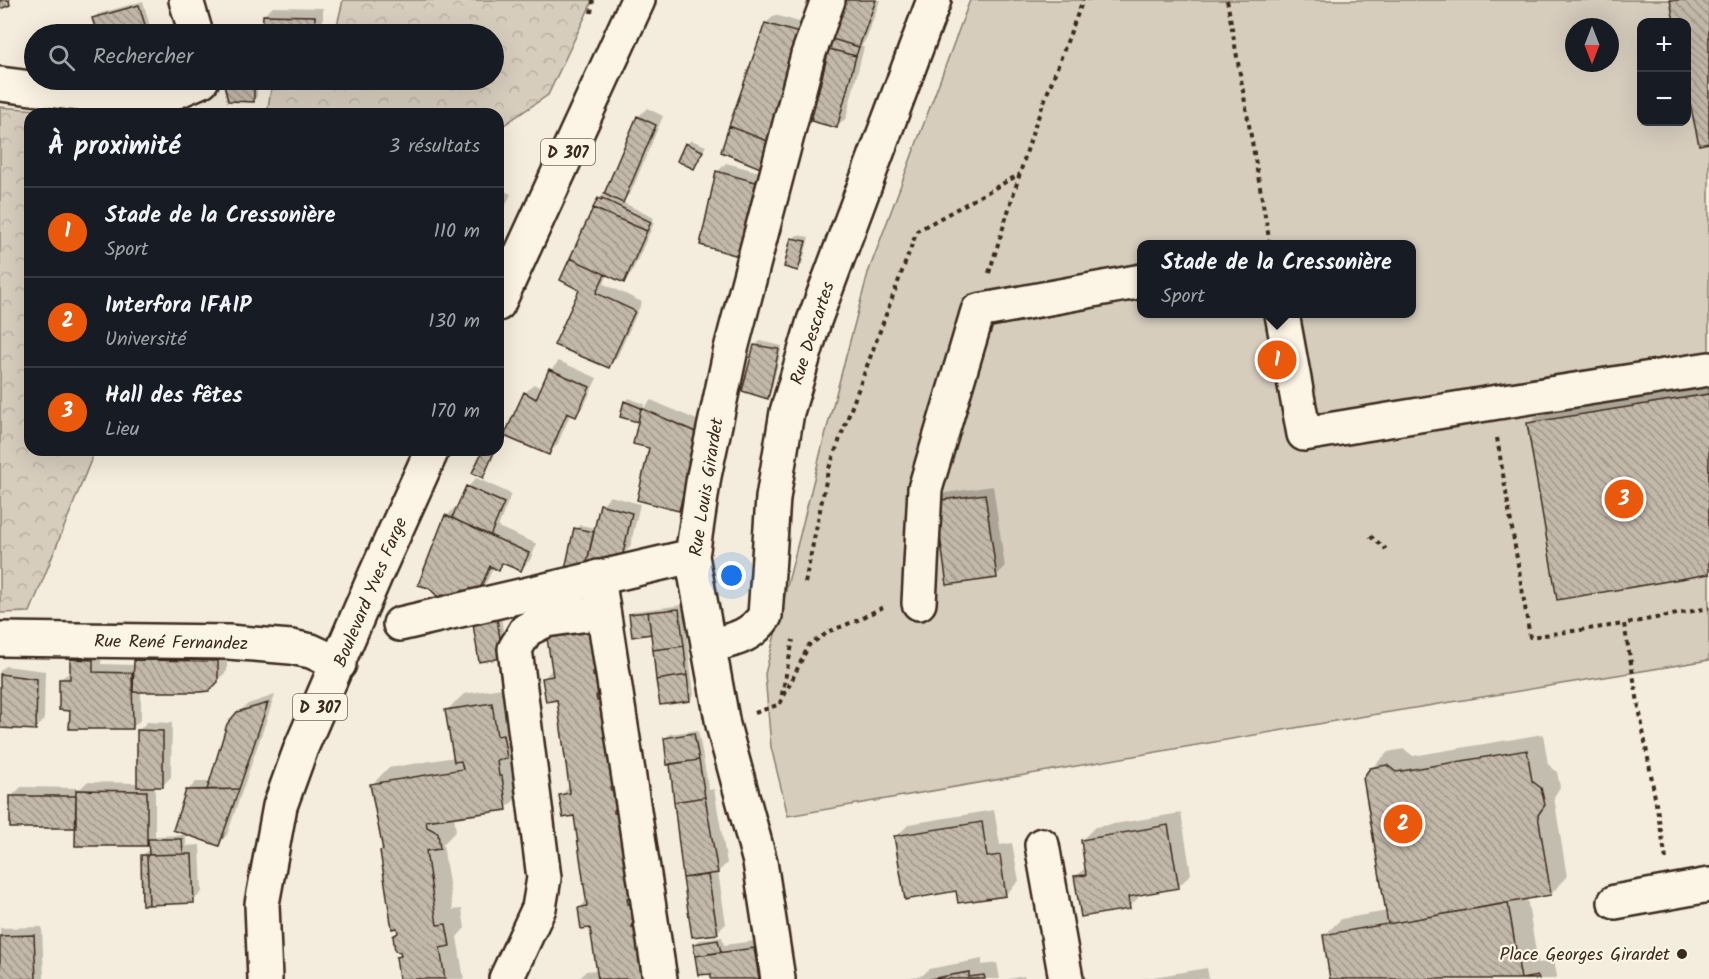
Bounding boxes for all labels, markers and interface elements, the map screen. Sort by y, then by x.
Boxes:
north arrow [1565,18,1619,72]
map controls [1637,18,1691,126]
button: + [1637,18,1691,72]
search box [24,24,504,90]
text: Rechercher [93,40,193,75]
icon: search [45,41,78,74]
button: − [1637,72,1691,126]
text: À proximité [48,126,180,168]
text: 3 résultats [389,131,480,163]
road number: D 307 [541,139,595,165]
text: Stade de la Cressonière [105,199,335,234]
text: 1 [64,216,71,248]
text: 110 m [434,216,480,248]
text: Sport [105,234,149,266]
popup [1137,240,1416,318]
text: Stade de la Cressonière [1161,246,1392,281]
street label: Rue Descartes [783,278,844,389]
text: Sport [1161,281,1205,313]
text: Interfora IFAIP [105,289,251,324]
text: 2 [62,306,73,338]
text: 130 m [428,306,480,338]
text: Université [105,324,186,356]
pin: 1 [1258,338,1296,382]
text: Hall des fêtes [105,379,243,414]
text: 3 [62,396,73,428]
text: 170 m [431,396,480,428]
text: Lieu [105,414,139,446]
street label: Rue Louis Girardet [682,415,733,559]
pin: 3 [1604,476,1644,522]
street label: Boulevard Yves Farge [327,513,416,672]
your location [717,561,746,590]
street label: Rue René Fernandez [94,628,248,659]
road number: D 307 [293,694,347,720]
pin: 2 [1384,802,1422,846]
place label: Place Georges Girardet [1500,941,1671,970]
marker: Place Georges Girardet [1675,947,1689,961]

